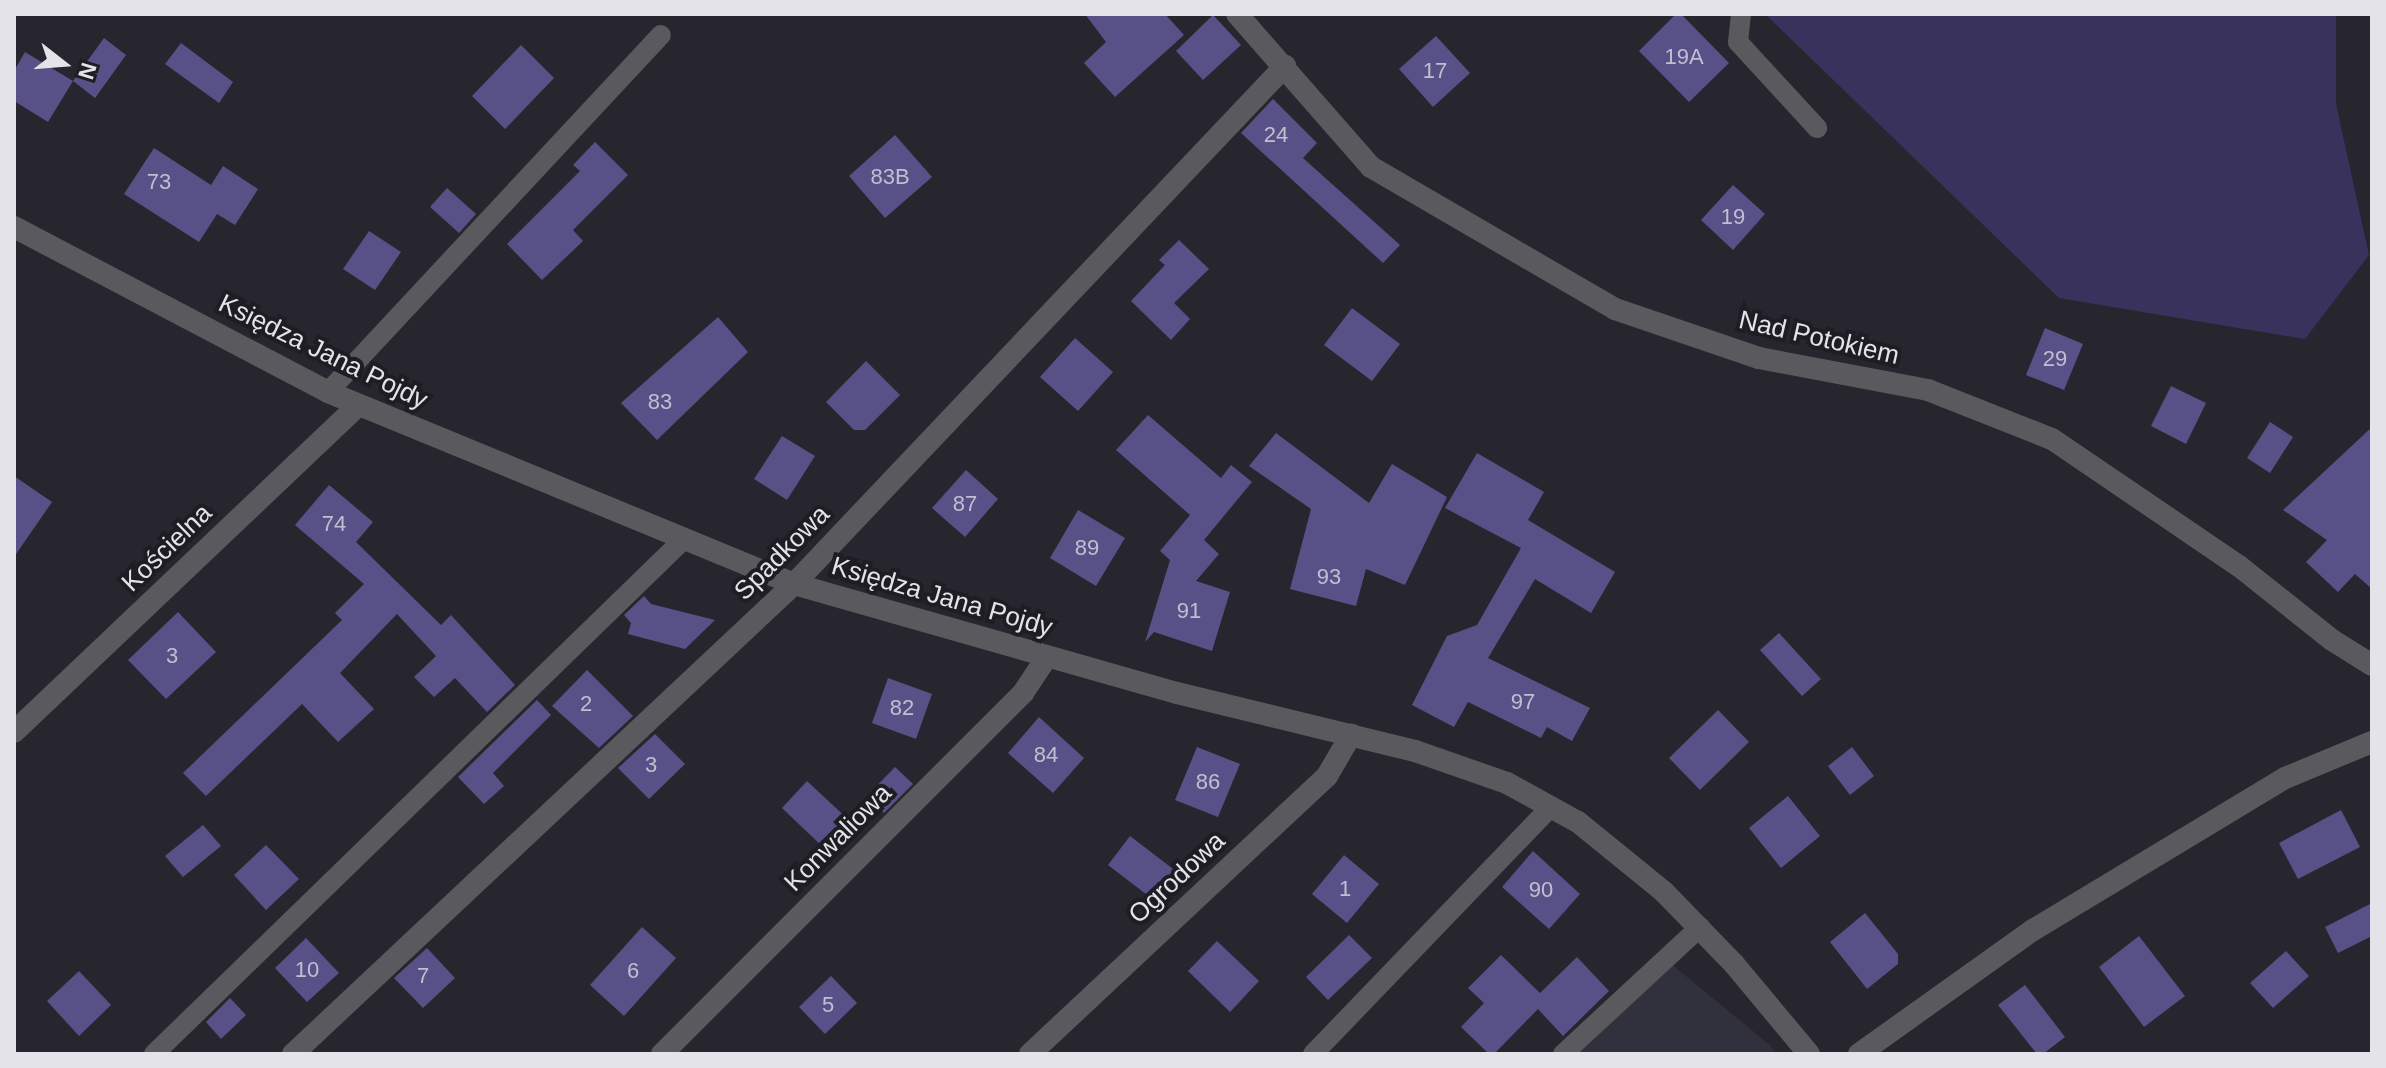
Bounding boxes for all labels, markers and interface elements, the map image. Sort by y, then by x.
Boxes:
north arrow [24,24,104,104]
house number: 19A [1664,44,1704,70]
house number: 17 [1423,58,1447,84]
text: N [73,60,102,82]
house number: 24 [1264,122,1288,148]
house number: 83B [870,164,910,190]
house number: 73 [147,169,171,195]
house number: 19 [1721,204,1745,230]
street label: Księdza Jana Pojdy [214,288,432,416]
street label: Nad Potokiem [1736,304,1902,372]
house number: 29 [2043,346,2067,372]
house number: 83 [648,389,672,415]
house number: 87 [953,491,977,517]
street label: Kościelna [116,498,218,598]
street label: Spadkowa [728,499,836,607]
house number: 74 [322,511,346,537]
house number: 89 [1075,535,1099,561]
street label: Księdza Jana Pojdy [828,551,1056,643]
house number: 93 [1317,564,1341,590]
house number: 91 [1177,598,1201,624]
house number: 3 [166,643,178,669]
house number: 97 [1511,689,1535,715]
house number: 2 [580,691,592,717]
house number: 82 [890,695,914,721]
house number: 84 [1034,742,1058,768]
house number: 3 [645,752,657,778]
house number: 86 [1196,769,1220,795]
street label: Konwaliowa [778,778,898,898]
street label: Ogrodowa [1122,826,1232,930]
house number: 1 [1339,876,1351,902]
house number: 90 [1529,877,1553,903]
house number: 10 [295,957,319,983]
house number: 6 [627,958,639,984]
house number: 7 [417,963,429,989]
house number: 5 [822,992,834,1018]

